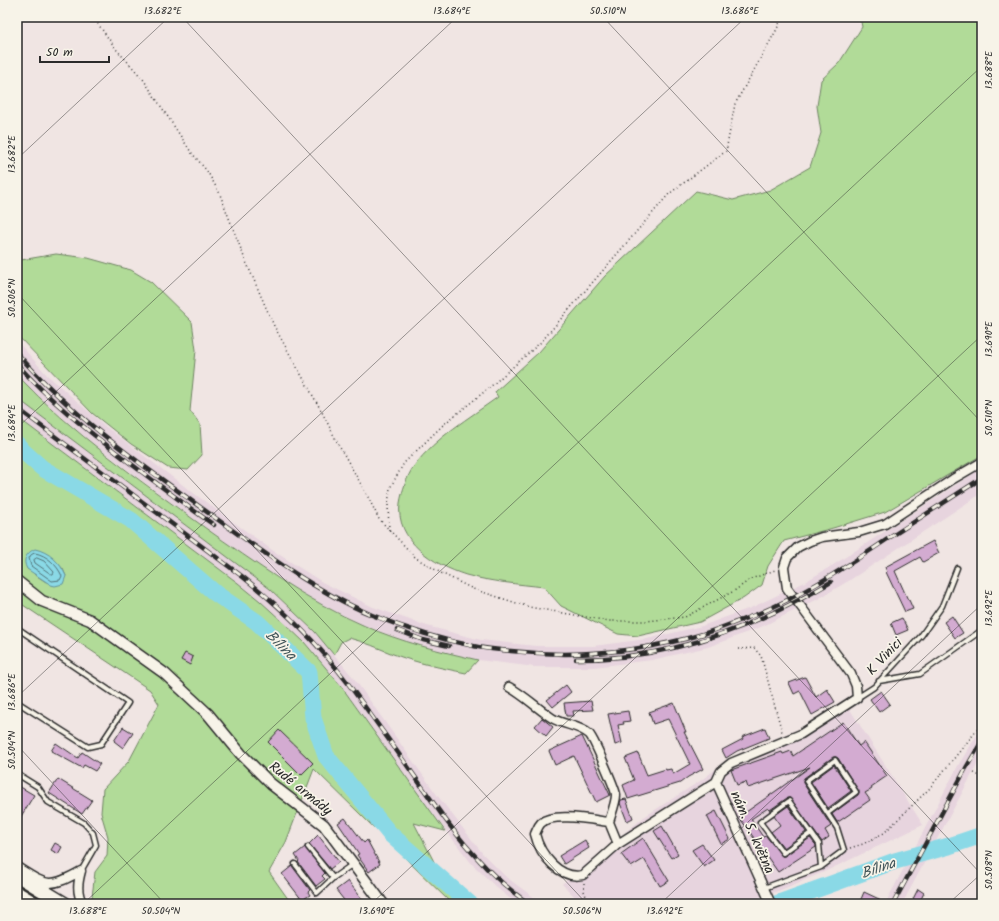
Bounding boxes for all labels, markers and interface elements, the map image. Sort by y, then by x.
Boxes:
text: 13.682°E [144,3,183,19]
text: 13.684°E [433,3,472,19]
text: 50.510°N [590,3,626,19]
text: 13.686°E [721,3,760,19]
scale bar [40,38,109,64]
text: 50 m [46,43,73,62]
text: 13.688°E [981,50,997,89]
text: 13.682°E [4,134,20,173]
text: 50.506°N [4,278,20,317]
text: 13.690°E [981,320,997,357]
text: 50.510°N [981,400,997,436]
text: 13.684°E [4,403,20,442]
text: 13.692°E [981,588,997,626]
water label: Bílina [259,625,302,667]
street label: K Vinici [861,632,909,681]
text: 13.686°E [4,672,20,711]
text: 50.504°N [4,730,20,769]
street label: Rudé armády [264,756,337,822]
street label: nám. 5. května [724,787,780,877]
text: 50.508°N [981,850,997,890]
water label: Bílina [858,852,900,886]
text: 13.688°E [69,903,108,919]
text: 50.504°N [142,903,181,919]
text: 13.690°E [359,903,396,919]
text: 50.506°N [563,903,602,919]
text: 13.692°E [647,903,685,919]

